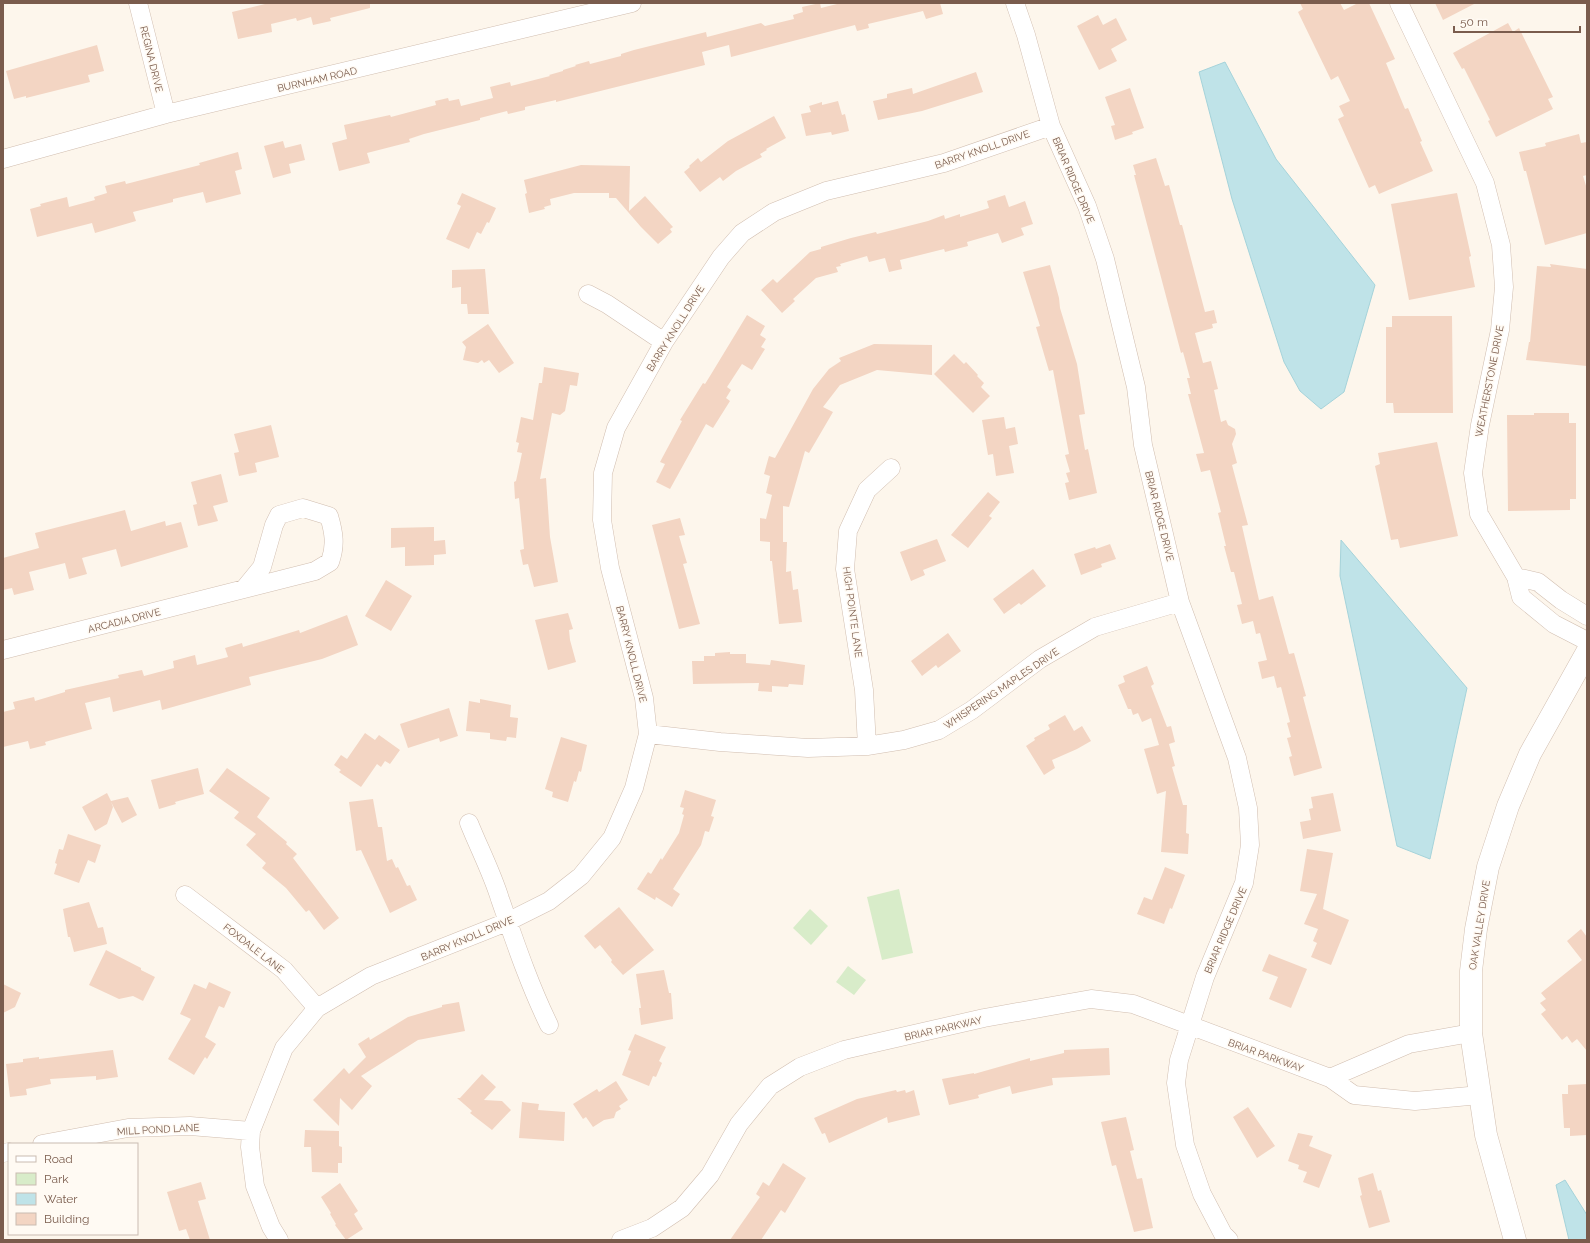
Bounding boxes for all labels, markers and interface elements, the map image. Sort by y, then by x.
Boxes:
scale bar [1454,8,1580,34]
text: 50 m [1460,15,1488,29]
street label: REGINA DRIVE [138,25,165,93]
street label: BURNHAM ROAD [276,65,358,94]
street label: BARRY KNOLL DRIVE [933,128,1031,171]
street label: BRIAR RIDGE DRIVE [1050,135,1097,225]
street label: BARRY KNOLL DRIVE [644,283,706,373]
street label: WEATHERSTONE DRIVE [1473,324,1506,438]
street label: BRIAR RIDGE DRIVE [1143,470,1176,562]
street label: HIGH POINTE LANE [841,566,864,658]
street label: BARRY KNOLL DRIVE [614,605,649,704]
street label: ARCADIA DRIVE [87,606,162,635]
street label: WHISPERING MAPLES DRIVE [942,646,1061,731]
street label: OAK VALLEY DRIVE [1467,879,1492,971]
street label: BRIAR RIDGE DRIVE [1202,885,1249,975]
street label: BARRY KNOLL DRIVE [419,914,515,963]
street label: FOXDALE LANE [221,921,286,975]
street label: BRIAR PARKWAY [903,1014,983,1043]
street label: BRIAR PARKWAY [1227,1037,1305,1074]
street label: MILL POND LANE [116,1122,200,1137]
legend [8,1143,138,1235]
text: Road [44,1152,73,1166]
text: Park [44,1172,69,1186]
text: Water [44,1192,78,1206]
text: Building [44,1212,90,1226]

